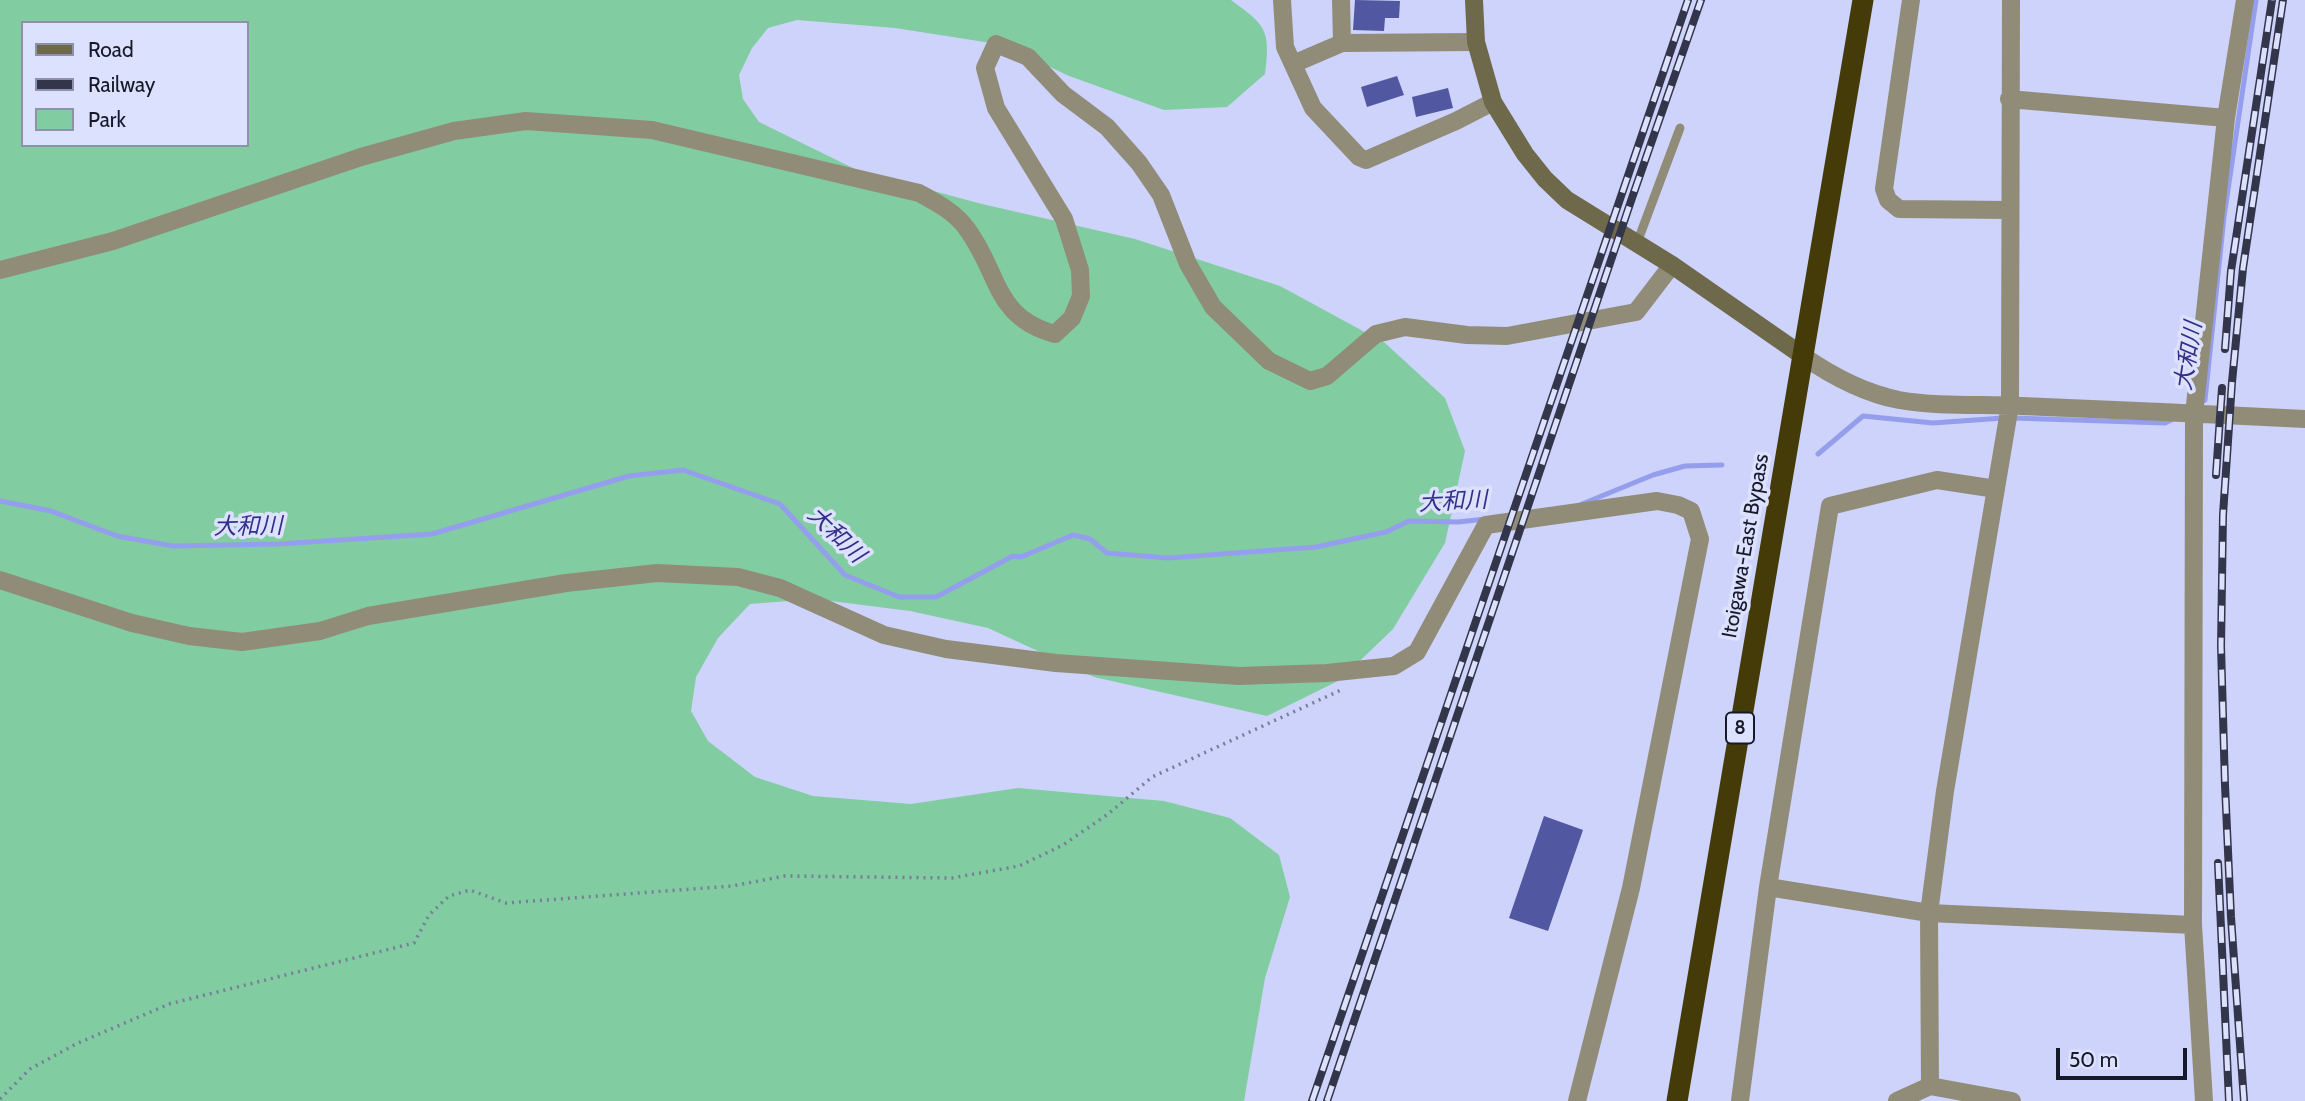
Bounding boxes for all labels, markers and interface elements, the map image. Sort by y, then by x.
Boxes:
legend [21,21,248,147]
text: Road [88,37,134,62]
text: Railway [88,72,155,97]
text: Park [88,107,126,132]
water label: 大和川 [2170,320,2208,392]
street label: Itoigawa-East Bypass [1717,452,1775,640]
water label: 大和川 [1418,486,1488,518]
water label: 大和川 [802,501,870,569]
water label: 大和川 [213,513,283,541]
road number: 8 [1726,712,1754,744]
scale bar [2060,1034,2191,1078]
text: 50 m [2069,1047,2118,1072]

